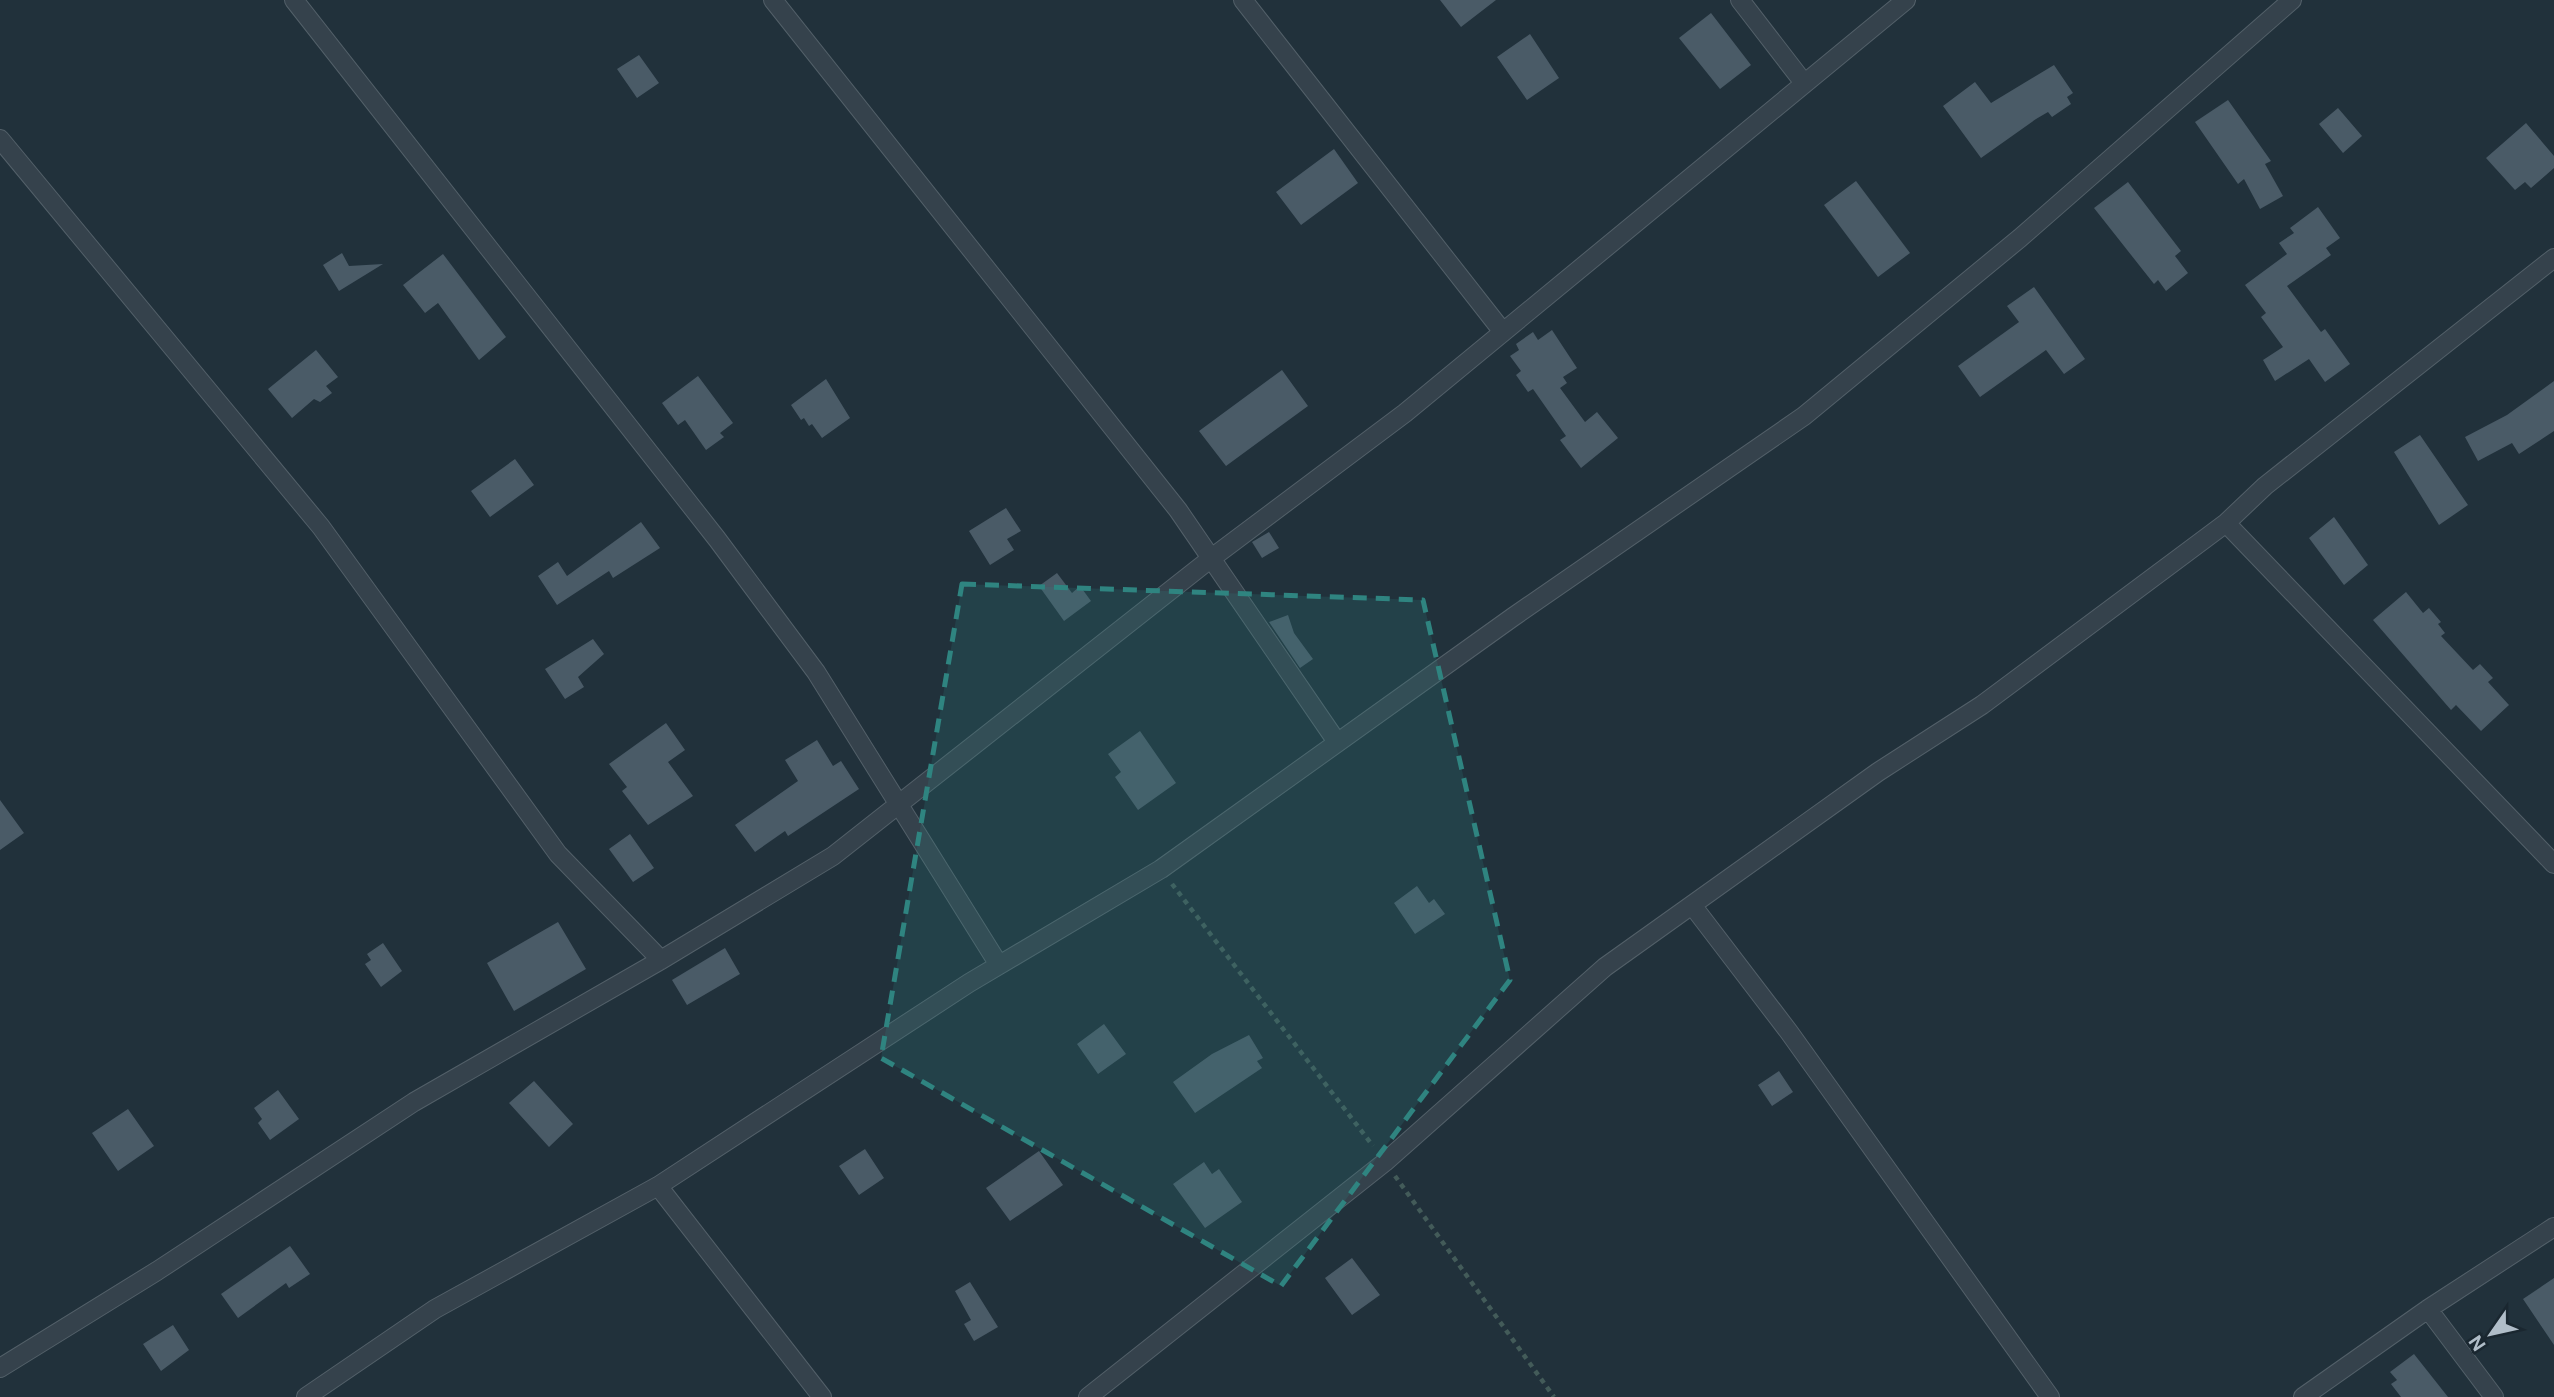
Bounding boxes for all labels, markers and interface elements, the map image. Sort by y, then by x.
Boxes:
north arrow [2456,1299,2526,1369]
text: N [2463,1330,2492,1356]

